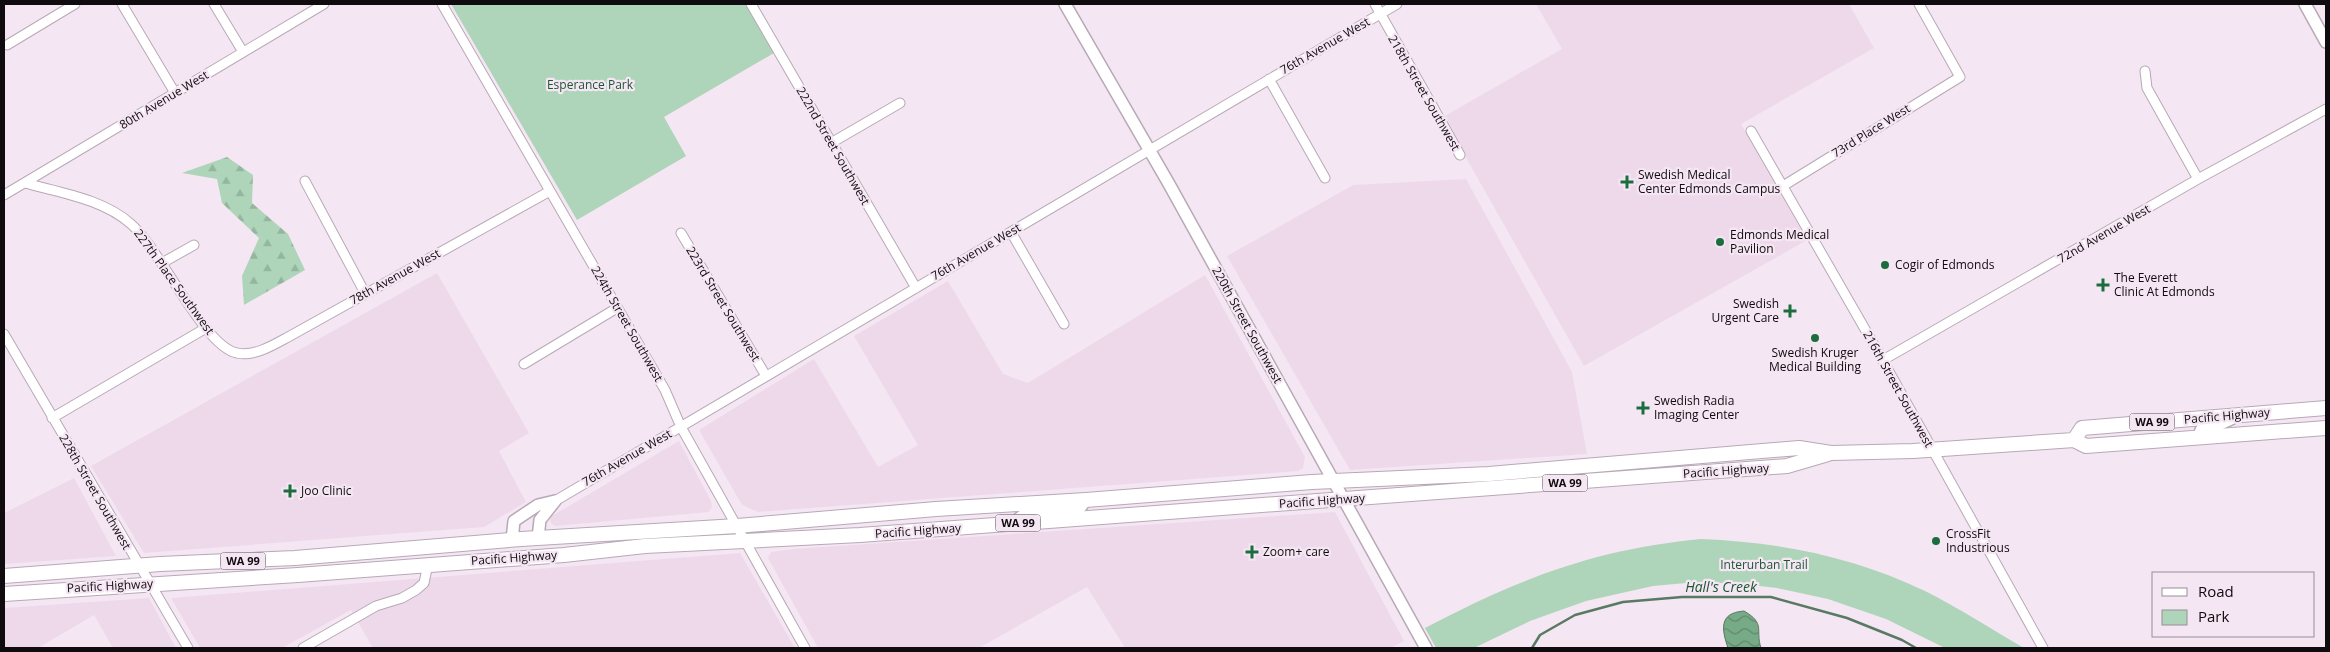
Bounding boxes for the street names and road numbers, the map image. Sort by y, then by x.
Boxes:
street label: 76th Avenue West [1277,13,1373,78]
street label: 218th Street Southwest [1384,32,1464,154]
street label: 80th Avenue West [116,66,211,133]
street label: 222nd Street Southwest [793,84,874,208]
street label: 73rd Place West [1828,100,1913,161]
street label: 72nd Avenue West [2054,200,2153,267]
street label: 76th Avenue West [928,219,1024,284]
street label: 227th Place Southwest [130,225,219,338]
street label: 223rd Street Southwest [682,243,765,364]
street label: 78th Avenue West [346,245,443,309]
street label: 224th Street Southwest [587,263,667,385]
street label: 220th Street Southwest [1208,263,1287,386]
street label: 216th Street Southwest [1859,327,1938,450]
street label: Pacific Highway [2183,403,2272,428]
road number: WA 99 [2130,414,2174,431]
street label: 76th Avenue West [579,425,675,490]
street label: 228th Street Southwest [55,431,135,553]
street label: Pacific Highway [1682,459,1771,482]
road number: WA 99 [1542,474,1588,492]
street label: Pacific Highway [1278,489,1367,512]
road number: WA 99 [996,514,1040,532]
street label: Pacific Highway [874,519,963,542]
street label: Pacific Highway [470,546,559,569]
road number: WA 99 [220,552,266,570]
street label: Pacific Highway [66,575,155,596]

